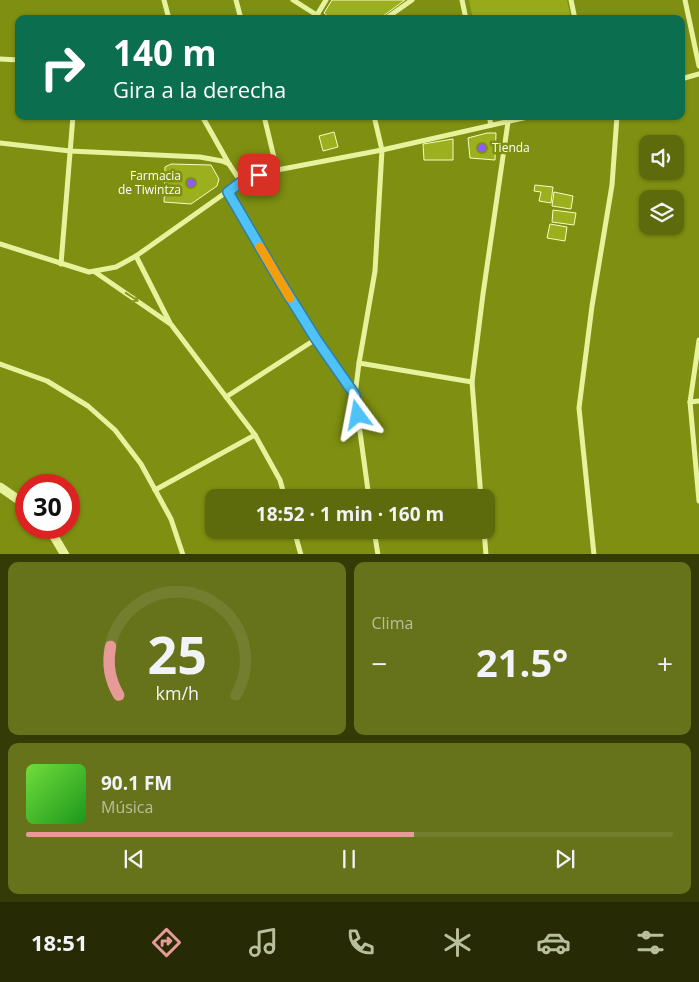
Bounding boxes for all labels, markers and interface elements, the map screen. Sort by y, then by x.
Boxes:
text: 140 m [113,29,217,76]
icon: right [30,35,95,100]
text: Gira a la derecha [113,74,286,104]
map controls [639,135,684,235]
button: sound [639,135,684,180]
place label: Tienda [492,139,530,156]
marker: Tienda [476,142,488,154]
pin [238,154,280,196]
icon: arrive [245,161,273,189]
place label: Farmacia de Tiwintza [118,167,181,198]
marker: Farmacia de Tiwintza [185,177,197,189]
button: layers [639,190,684,235]
one-way arrow [125,292,139,302]
position arrow [331,388,383,440]
speed limit sign: 30 [15,474,80,539]
text: 18:52 · 1 min · 160 m [256,501,444,527]
text: Clima [372,612,413,634]
text: 25 [147,618,206,689]
text: 21.5° [476,636,568,688]
text: − [372,644,388,682]
text: + [657,644,673,682]
text: km/h [155,681,198,705]
text: 90.1 FM [101,770,172,796]
text: Música [101,796,153,818]
icon: previous [120,845,148,873]
icon: pause [335,845,363,873]
icon: next [551,845,579,873]
icon: directions [149,925,184,960]
icon: music [246,925,281,960]
icon: phone [343,925,378,960]
icon: climate [440,925,475,960]
icon: car [536,925,571,960]
icon: filters [633,925,668,960]
text: 18:51 [31,927,87,957]

